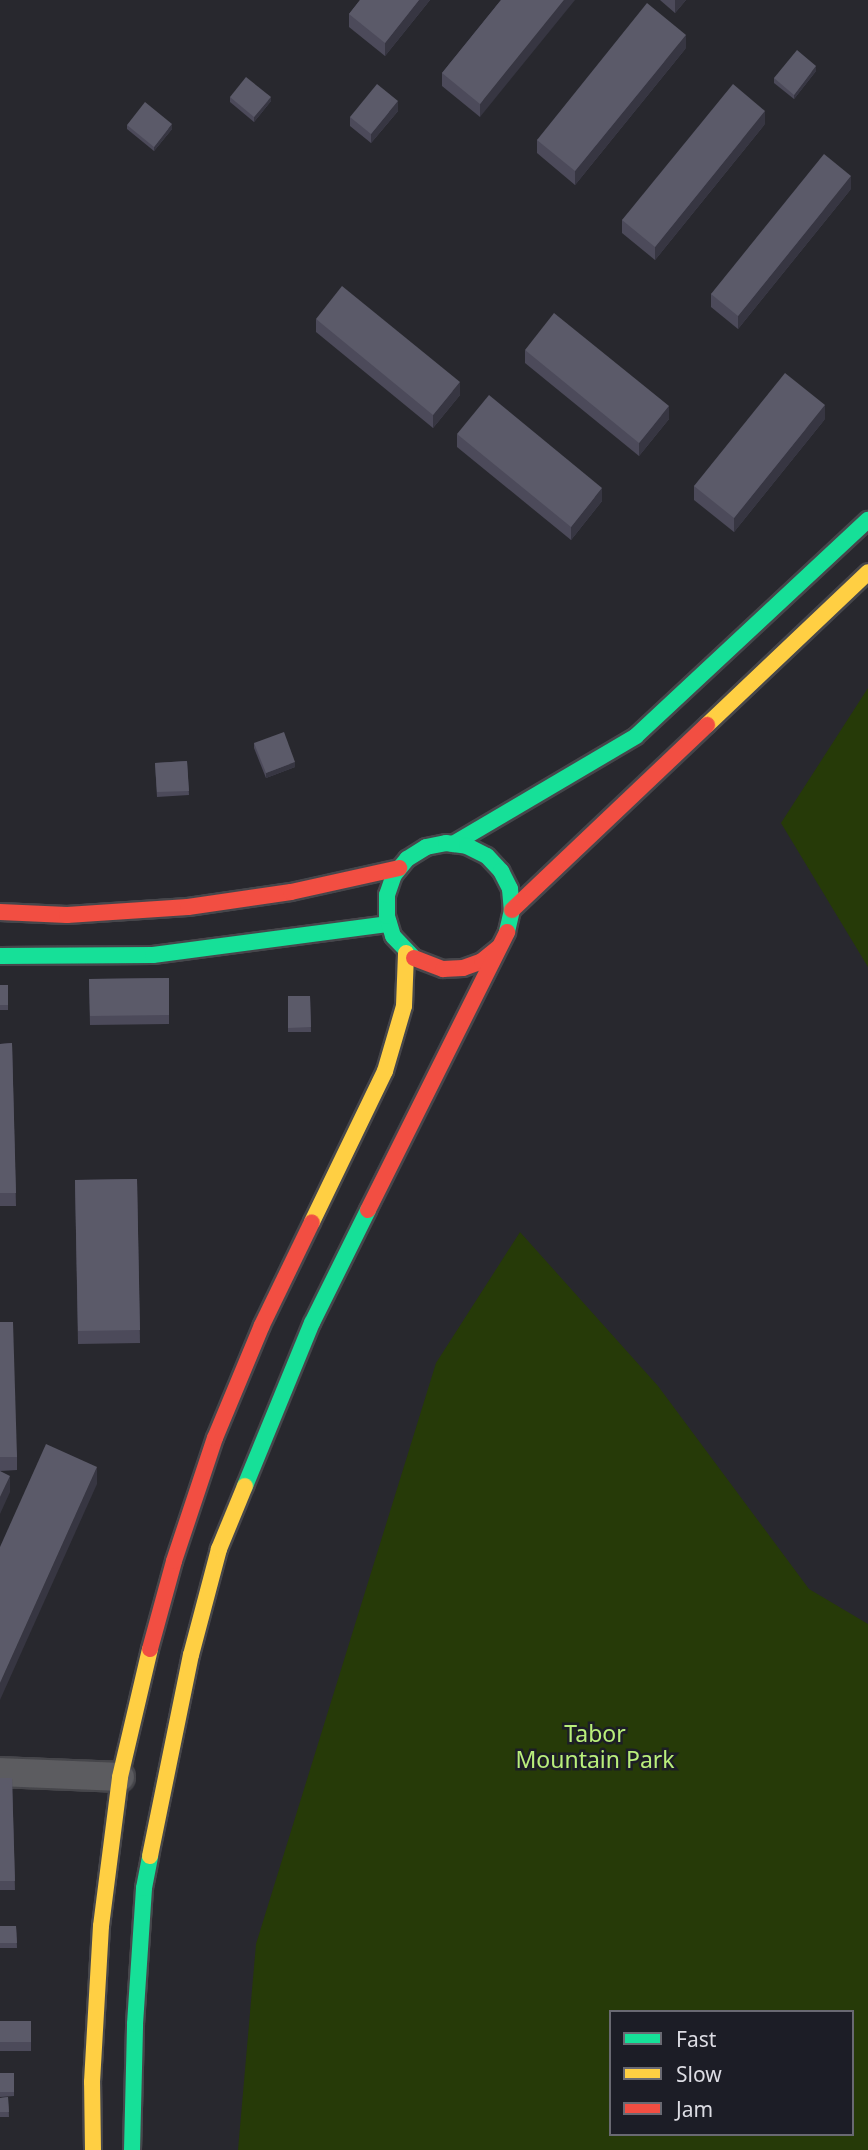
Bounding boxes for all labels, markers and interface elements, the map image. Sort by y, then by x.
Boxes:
park label: Tabor Mountain Park [515,1719,675,1773]
legend [609,2010,854,2136]
text: Fast [676,2025,716,2053]
text: Slow [676,2060,722,2088]
text: Jam [676,2095,713,2123]

